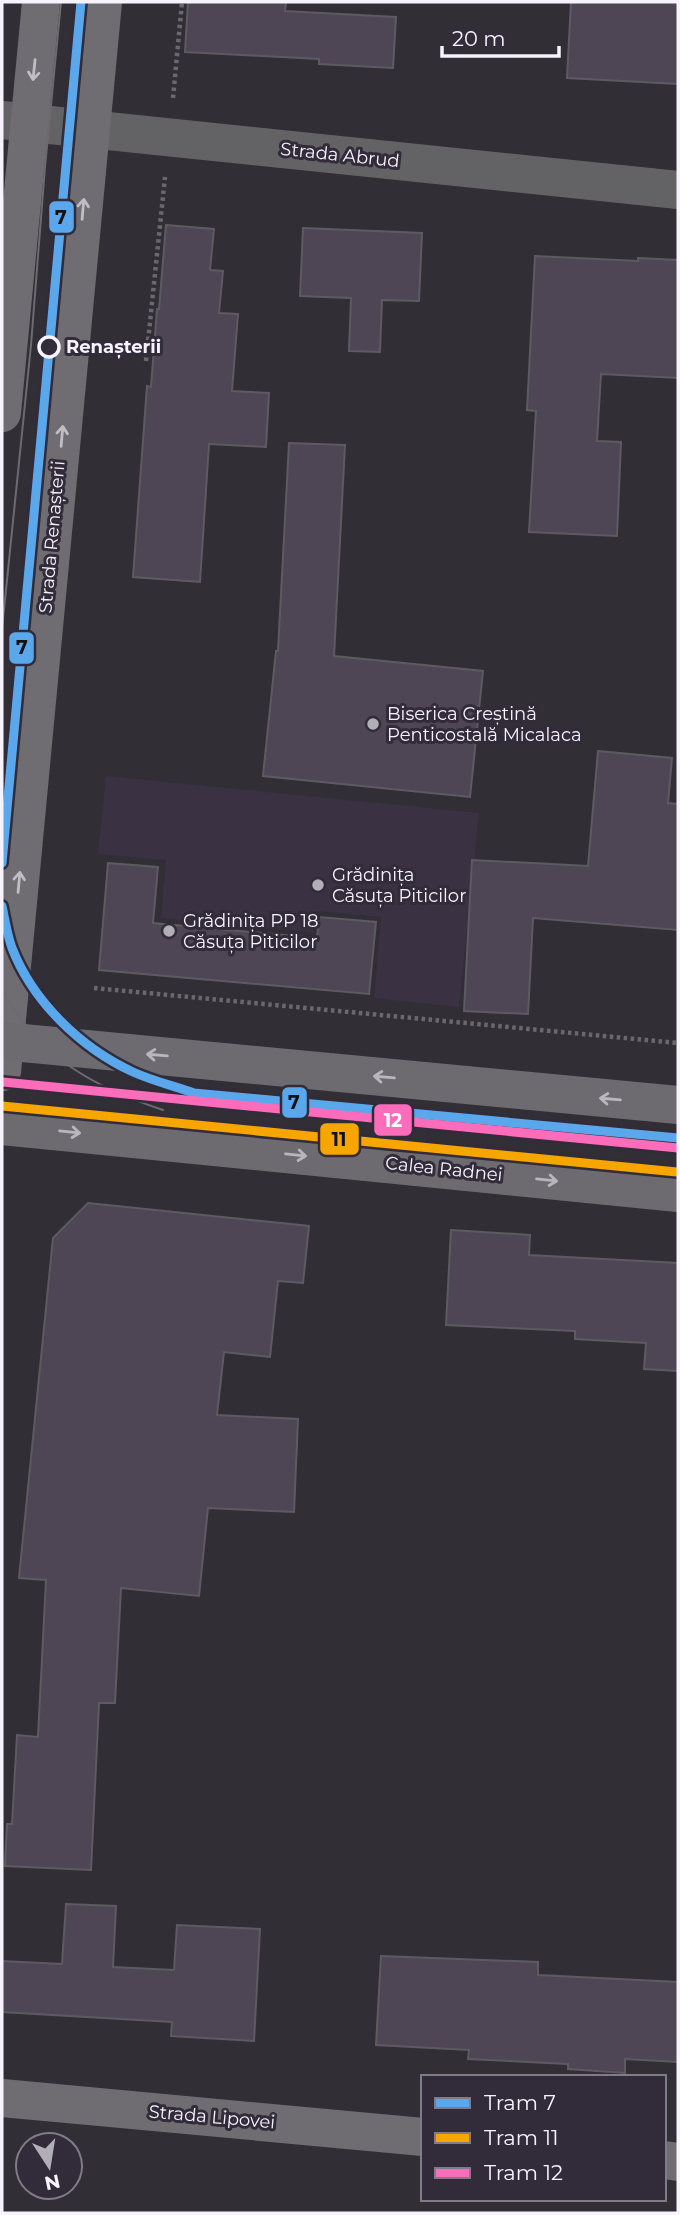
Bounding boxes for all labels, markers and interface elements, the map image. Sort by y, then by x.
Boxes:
scale bar [442,14,559,58]
text: 20 m [452,26,506,51]
one-way arrow [27,58,40,80]
street label: Strada Abrud [279,138,401,172]
one-way arrow [77,198,90,221]
line badge: 7 [48,200,75,234]
text: 7 [55,206,67,229]
marker: Renașterii [38,336,60,358]
place label: Renașterii [66,336,161,359]
one-way arrow [56,425,69,448]
street label: Strada Renașterii [34,460,71,614]
line badge: 7 [8,631,35,665]
text: 7 [16,636,28,659]
place label: Biserica Creștină Penticostală Micalaca [387,703,582,746]
marker: Biserica Creștină Penticostală Micalaca [365,716,381,732]
place label: Grădinița Căsuța Piticilor [332,864,466,908]
one-way arrow [13,871,26,894]
marker: Grădinița Căsuța Piticilor [310,877,326,893]
place label: Grădinița PP 18 Căsuța Piticilor [183,910,319,954]
marker: Grădinița PP 18 Căsuța Piticilor [161,923,177,939]
one-way arrow [147,1048,169,1061]
one-way arrow [373,1070,396,1083]
line badge: 7 [281,1086,308,1119]
text: 7 [288,1091,300,1114]
one-way arrow [600,1092,622,1105]
line badge: 12 [373,1103,413,1137]
text: 12 [384,1109,402,1132]
line badge: 11 [319,1122,360,1156]
one-way arrow [58,1126,80,1139]
text: 11 [332,1128,346,1151]
one-way arrow [284,1149,307,1162]
street label: Calea Radnei [384,1152,504,1186]
one-way arrow [535,1173,558,1186]
legend [421,2075,666,2201]
text: Tram 7 [484,2090,556,2115]
street label: Strada Lipovei [148,2101,276,2133]
text: Tram 11 [484,2125,559,2150]
north arrow [14,2131,84,2201]
text: Tram 12 [484,2160,563,2185]
text: N [43,2169,62,2195]

